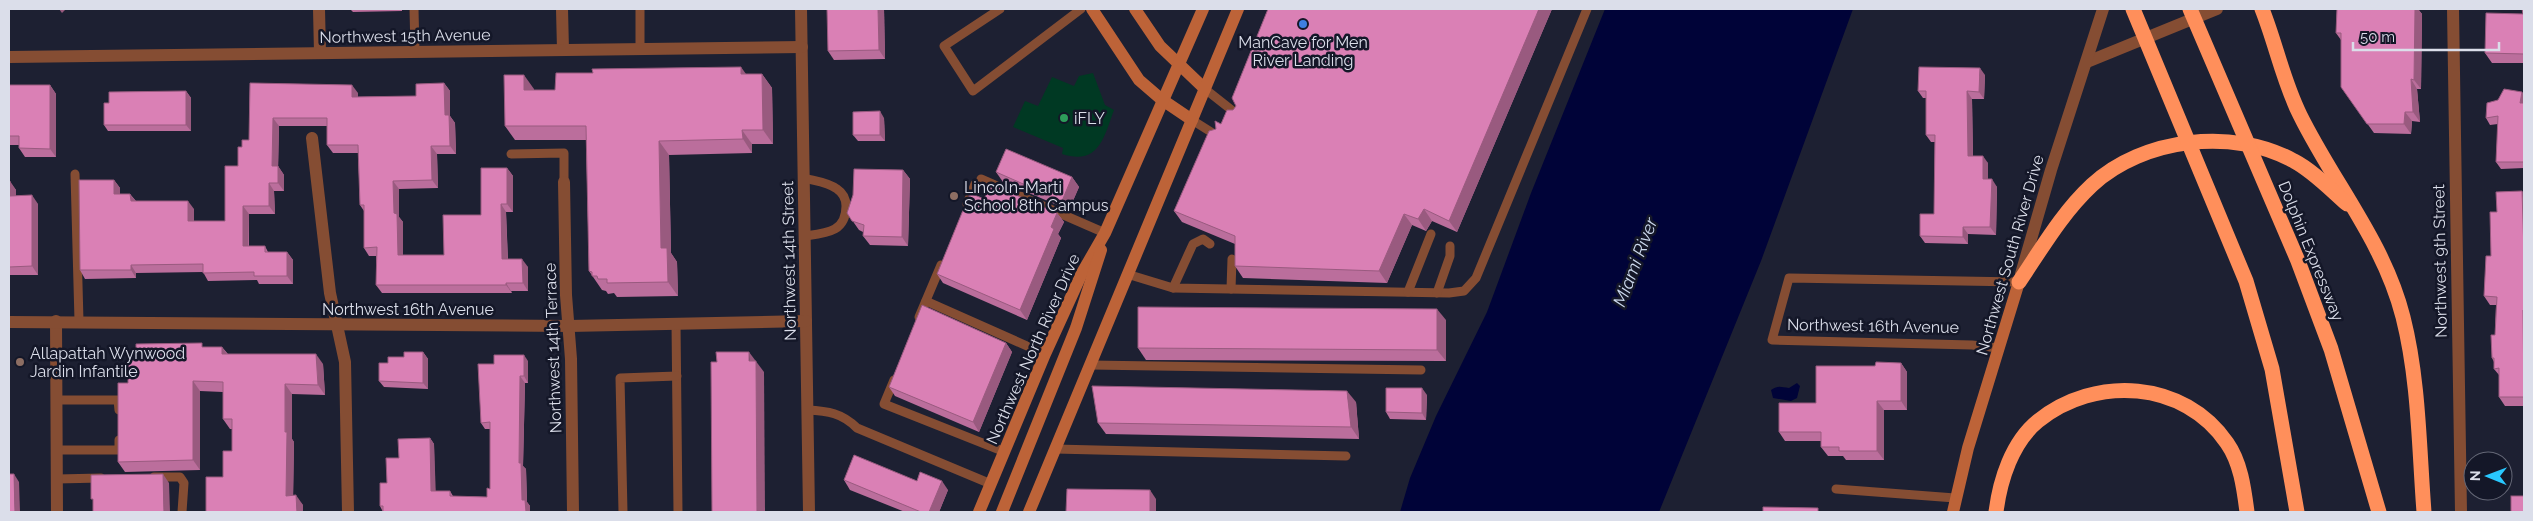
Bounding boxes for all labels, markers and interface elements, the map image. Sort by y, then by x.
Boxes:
marker: ManCave for Men River Landing [1297,18,1309,30]
scale bar [2353,20,2499,52]
street label: Northwest 15th Avenue [319,25,491,47]
text: 50 m [2360,28,2395,46]
place label: ManCave for Men River Landing [1238,33,1368,70]
place label: iFLY [1074,109,1105,128]
marker: iFLY [1058,112,1070,124]
street label: Northwest South River Drive [1972,153,2048,357]
place label: Lincoln-Marti School 8th Campus [964,178,1109,215]
street label: Dolphin Expressway [2274,178,2348,324]
street label: Northwest 14th Street [778,180,800,341]
street label: Northwest 9th Street [2429,183,2451,338]
marker: Lincoln-Marti School 8th Campus [948,190,960,202]
water label: Miami River [1608,214,1662,309]
street label: Northwest North River Drive [982,251,1084,447]
street label: Northwest 14th Terrace [541,263,565,433]
street label: Northwest 16th Avenue [322,300,494,319]
street label: Northwest 16th Avenue [1787,315,1959,337]
place label: Allapattah Wynwood Jardin Infantile [30,344,185,381]
marker: Allapattah Wynwood Jardin Infantile [14,356,26,368]
north arrow [2463,451,2513,501]
text: N [2467,470,2483,481]

